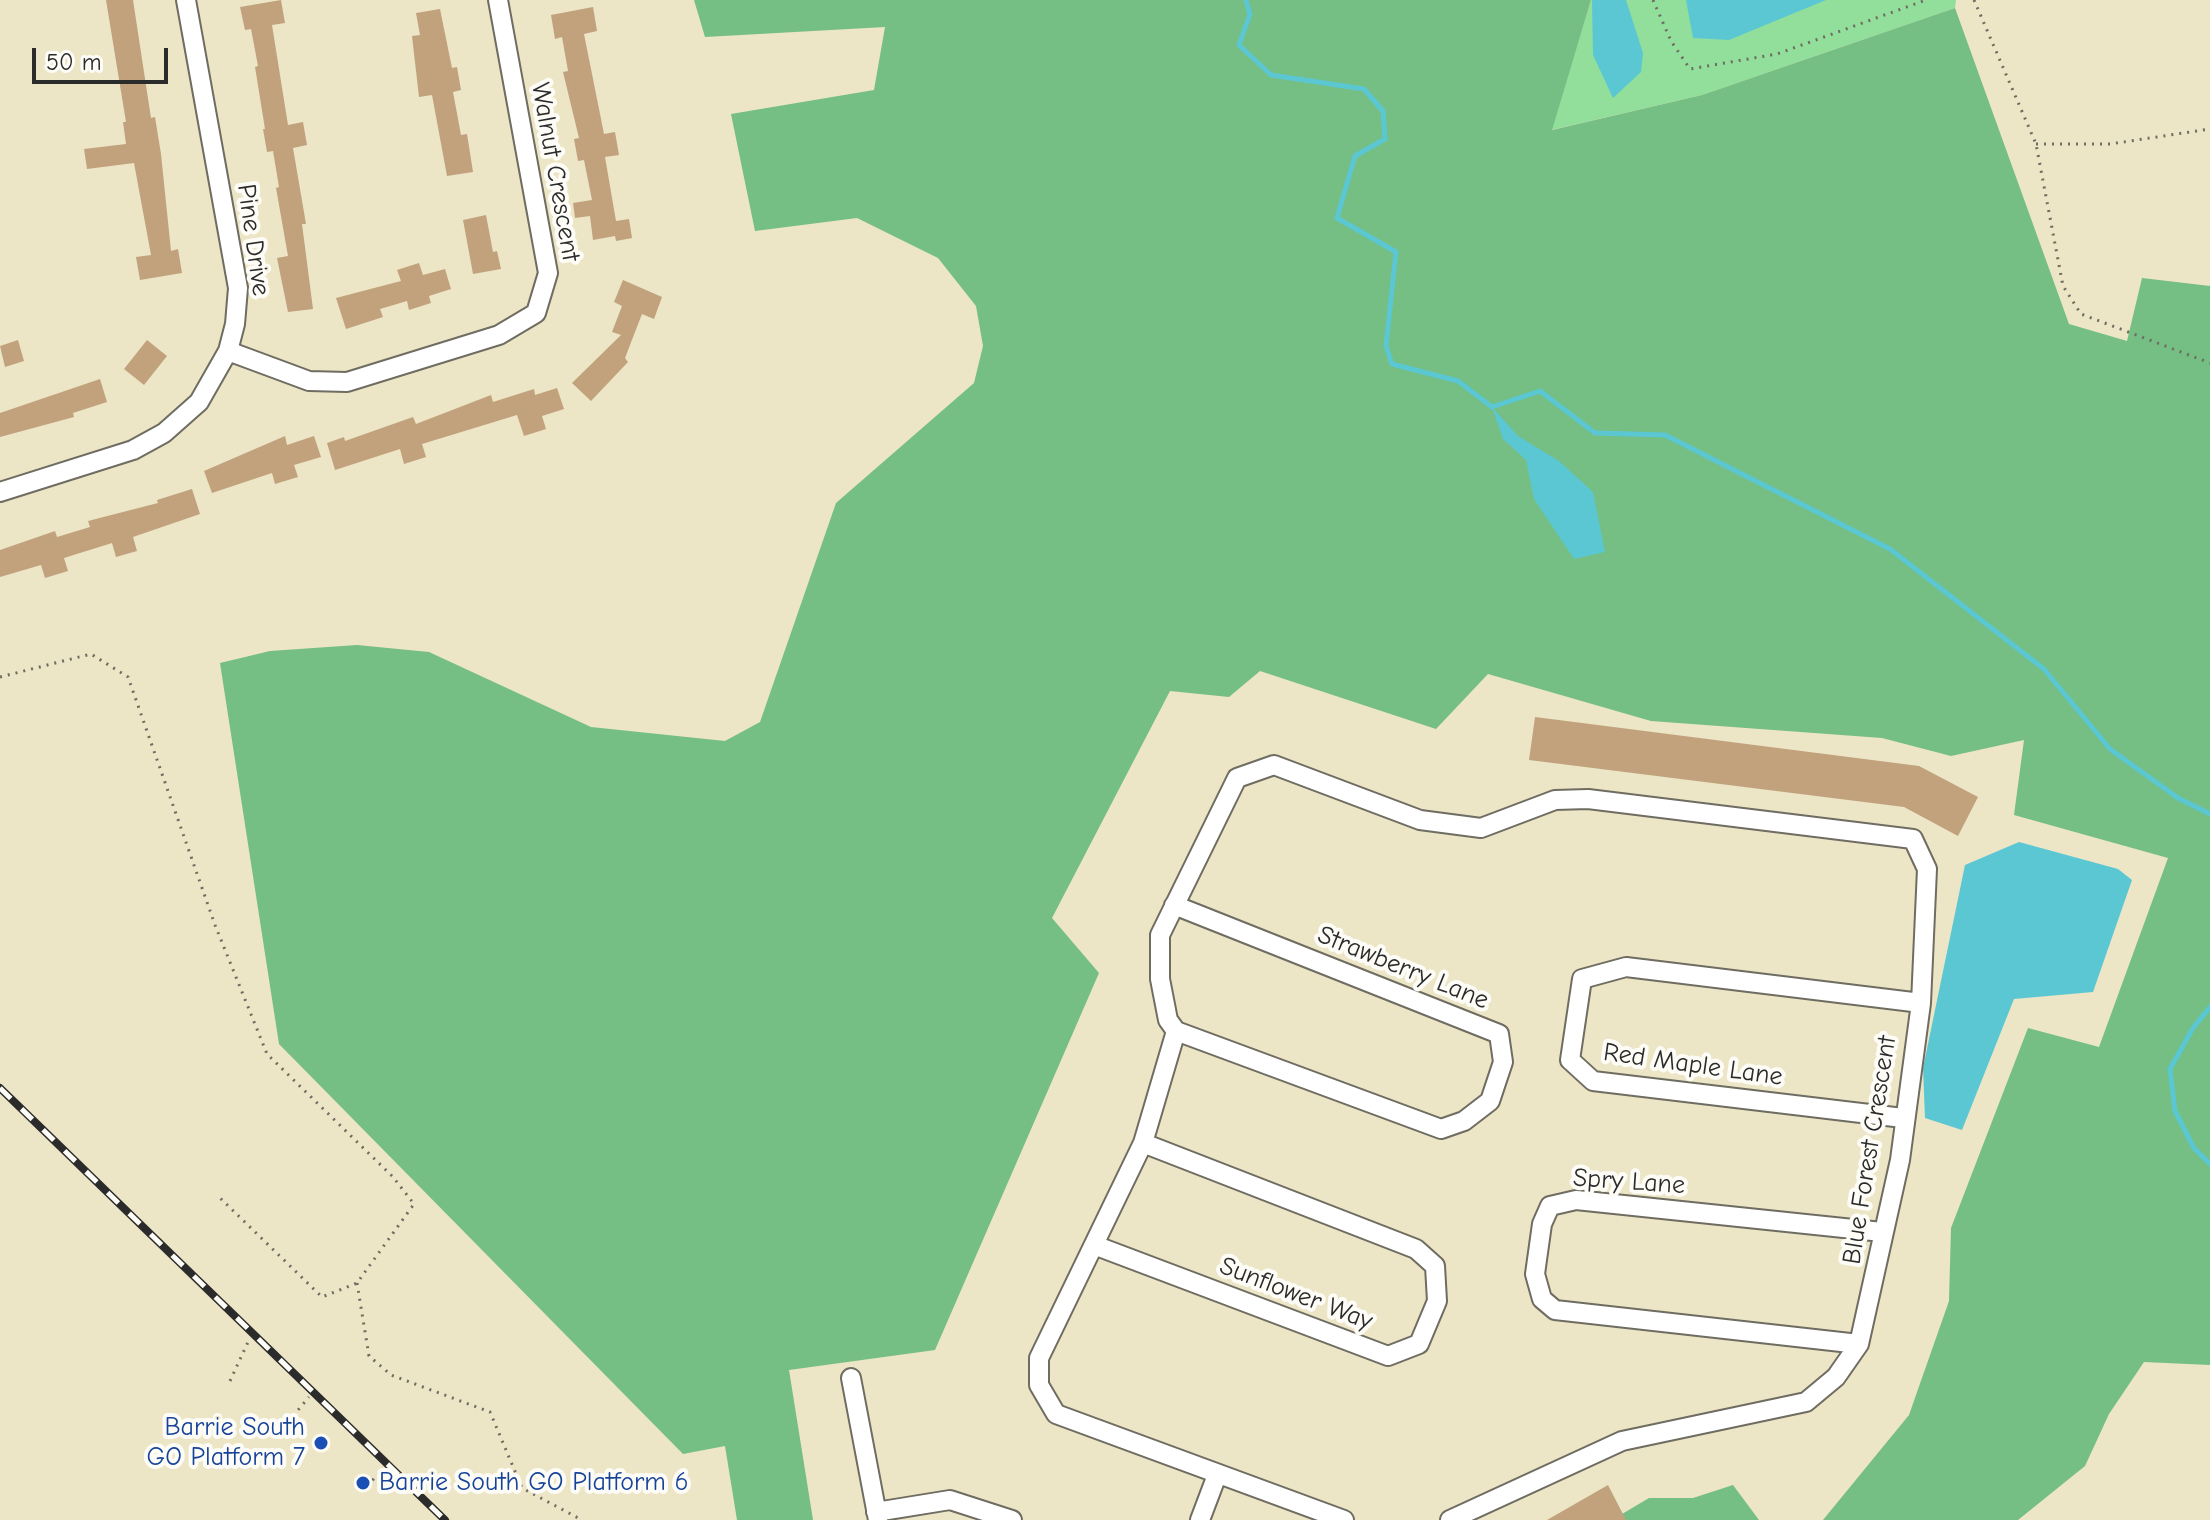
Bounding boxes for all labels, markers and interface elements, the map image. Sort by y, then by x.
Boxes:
scale bar [36,32,172,82]
text: 50 m [46,48,102,76]
street label: Walnut Crescent [524,80,586,264]
street label: Pine Drive [230,182,276,298]
street label: Strawberry Lane [1313,919,1493,1017]
street label: Blue Forest Crescent [1837,1034,1903,1266]
street label: Red Maple Lane [1601,1037,1785,1093]
street label: Spry Lane [1572,1163,1686,1201]
street label: Sunflower Way [1215,1251,1377,1337]
place label: Barrie South GO Platform 7 [147,1412,305,1474]
marker: Barrie South GO Platform 7 [312,1434,330,1452]
place label: Barrie South GO Platform 6 [379,1467,689,1499]
marker: Barrie South GO Platform 6 [354,1474,372,1492]

